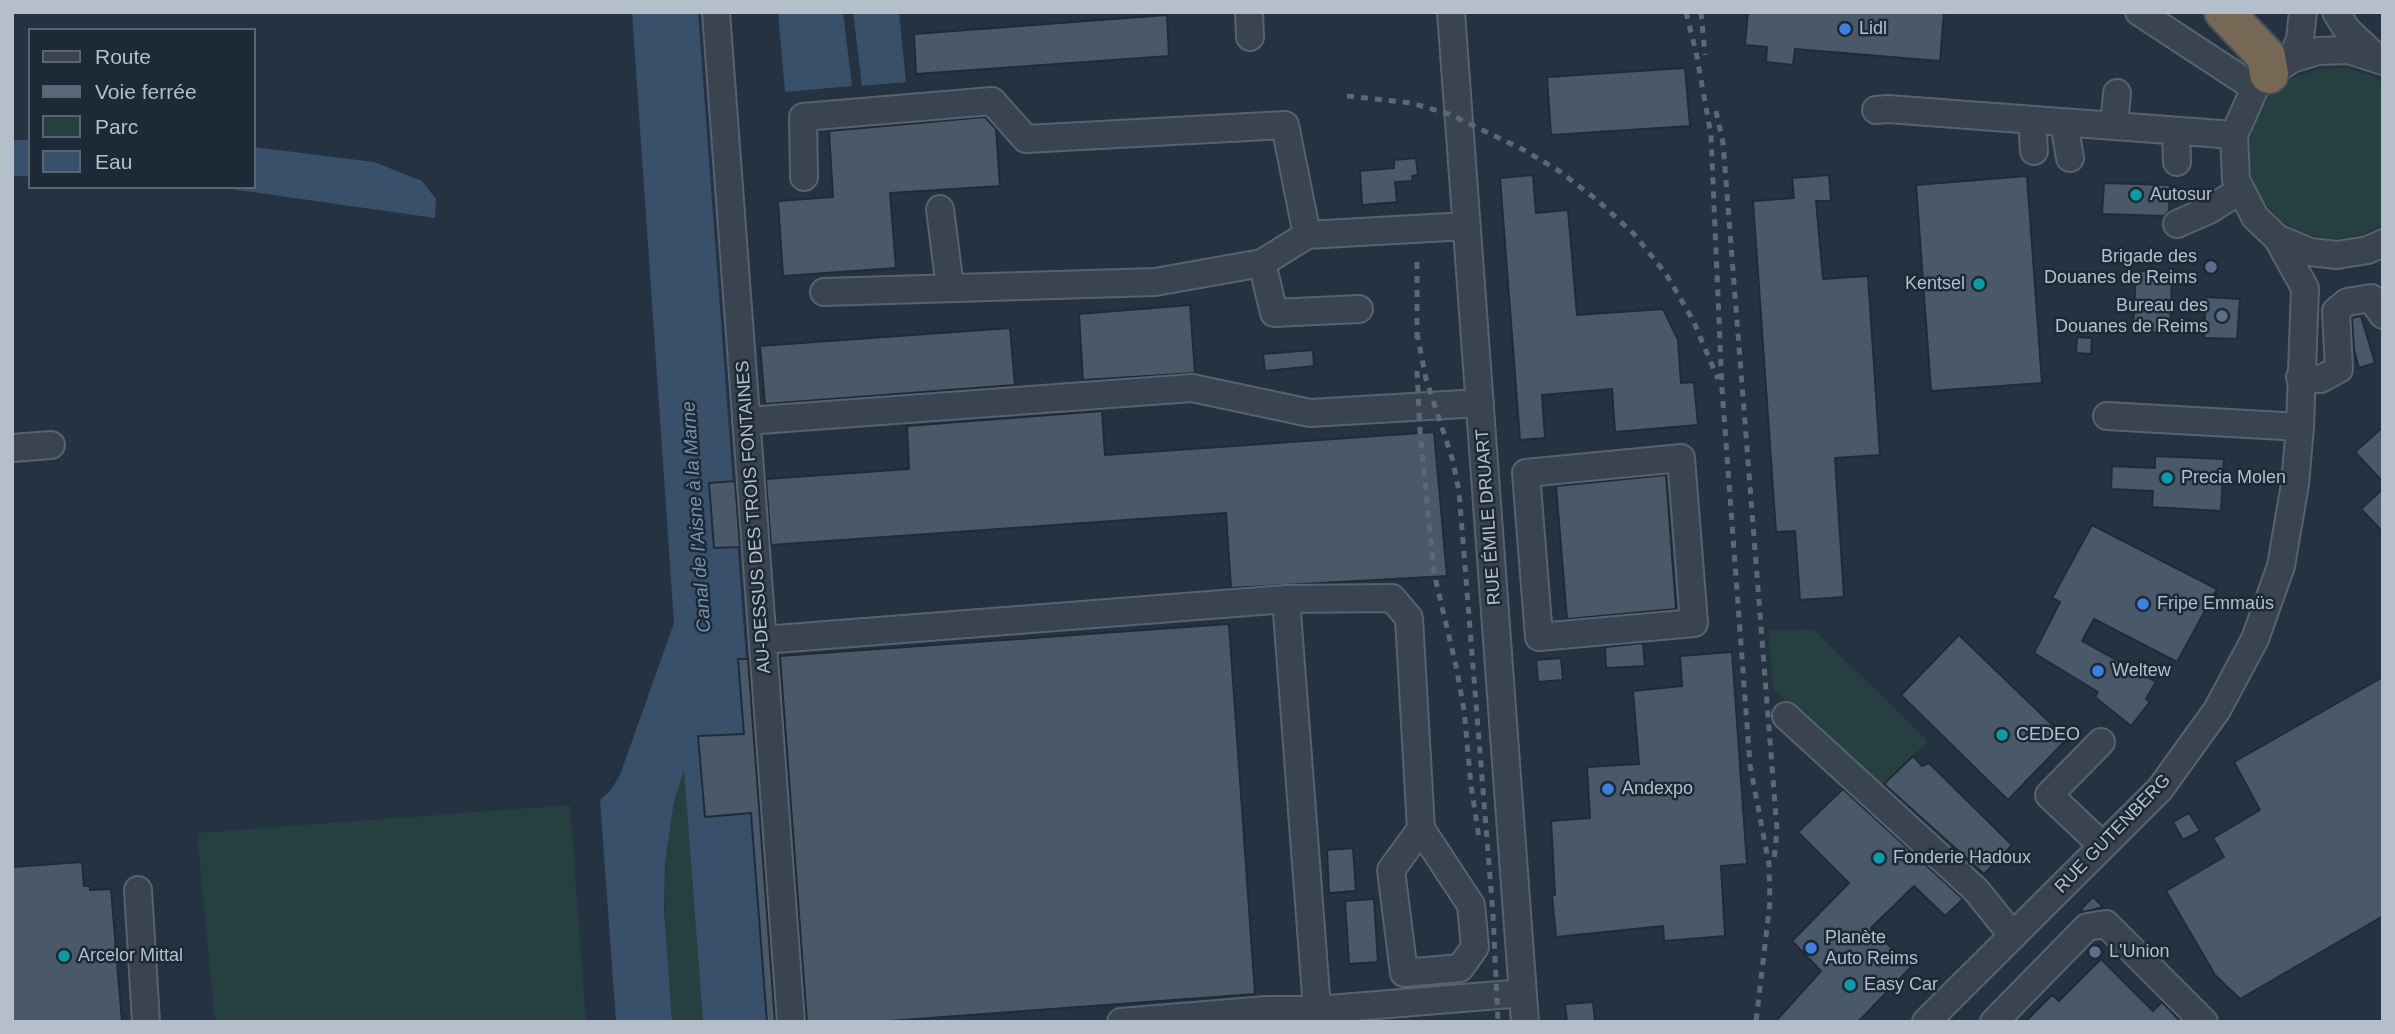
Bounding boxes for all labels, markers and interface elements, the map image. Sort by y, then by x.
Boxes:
place label: Lidl [1859,18,1887,40]
marker: Lidl [1837,21,1853,37]
legend [28,28,256,189]
text: Route [95,45,151,68]
text: Voie ferrée [95,80,197,103]
text: Parc [95,115,138,138]
text: Eau [95,150,132,173]
place label: Autosur [2150,184,2212,206]
marker: Autosur [2128,187,2144,203]
place label: Brigade des Douanes de Reims [2044,246,2197,288]
marker: Brigade des Douanes de Reims [2203,259,2219,275]
place label: Kentsel [1905,273,1965,295]
marker: Kentsel [1971,276,1987,292]
place label: Bureau des Douanes de Reims [2055,295,2208,338]
marker: Bureau des Douanes de Reims [2214,308,2230,324]
street label: AU-DESSUS DES TROIS FONTAINES [732,360,776,674]
water label: Canal de l'Aisne à la Marne [678,401,716,633]
street label: RUE ÉMILE DRUART [1472,428,1506,606]
place label: Precia Molen [2181,467,2286,489]
marker: Precia Molen [2159,470,2175,486]
place label: Fripe Emmaüs [2157,593,2274,615]
marker: Fripe Emmaüs [2135,596,2151,612]
place label: Weltew [2112,660,2171,682]
marker: Weltew [2090,663,2106,679]
place label: CEDEO [2016,724,2080,746]
marker: CEDEO [1994,727,2010,743]
street label: RUE GUTENBERG [2051,770,2175,898]
place label: Andexpo [1622,778,1693,800]
marker: Andexpo [1600,781,1616,797]
place label: Fonderie Hadoux [1893,847,2031,869]
marker: Fonderie Hadoux [1871,850,1887,866]
place label: Planète Auto Reims [1825,927,1918,970]
marker: Planète Auto Reims [1803,940,1819,956]
place label: L'Union [2109,941,2169,963]
marker: L'Union [2087,944,2103,960]
place label: Arcelor Mittal [78,945,183,967]
marker: Arcelor Mittal [56,948,72,964]
place label: Easy Car [1864,974,1938,996]
marker: Easy Car [1842,977,1858,993]

